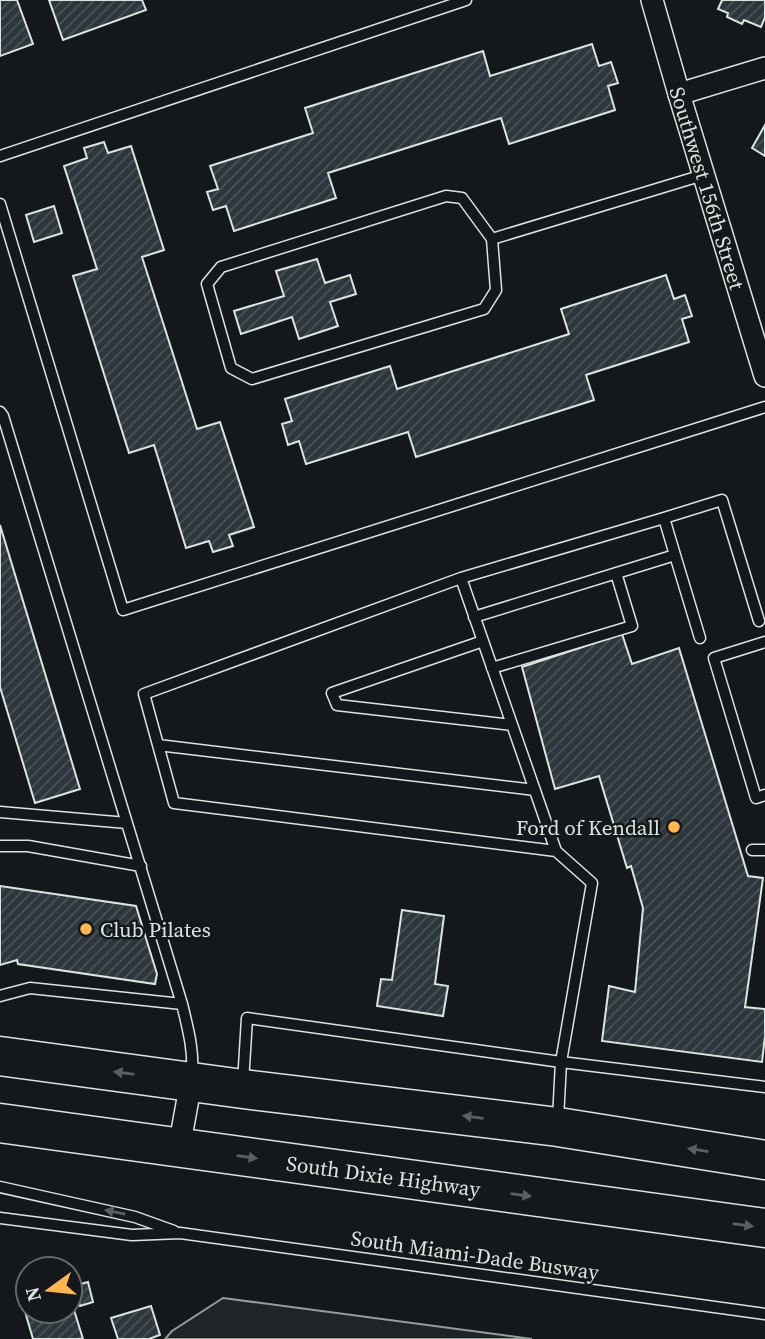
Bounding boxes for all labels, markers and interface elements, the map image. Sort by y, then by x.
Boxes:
street label: Southwest 156th Street [663,83,752,293]
place label: Ford of Kendall [516,813,660,842]
marker: Ford of Kendall [666,819,682,835]
place label: Club Pilates [100,915,211,944]
marker: Club Pilates [78,921,94,937]
one-way arrow [113,1067,135,1078]
one-way arrow [461,1111,483,1122]
one-way arrow [687,1144,709,1155]
street label: South Dixie Highway [285,1148,482,1203]
one-way arrow [236,1152,258,1163]
one-way arrow [510,1189,532,1200]
one-way arrow [104,1207,126,1218]
one-way arrow [732,1220,754,1231]
street label: South Miami-Dade Busway [349,1223,601,1287]
north arrow [14,1255,84,1325]
text: N [18,1284,47,1304]

